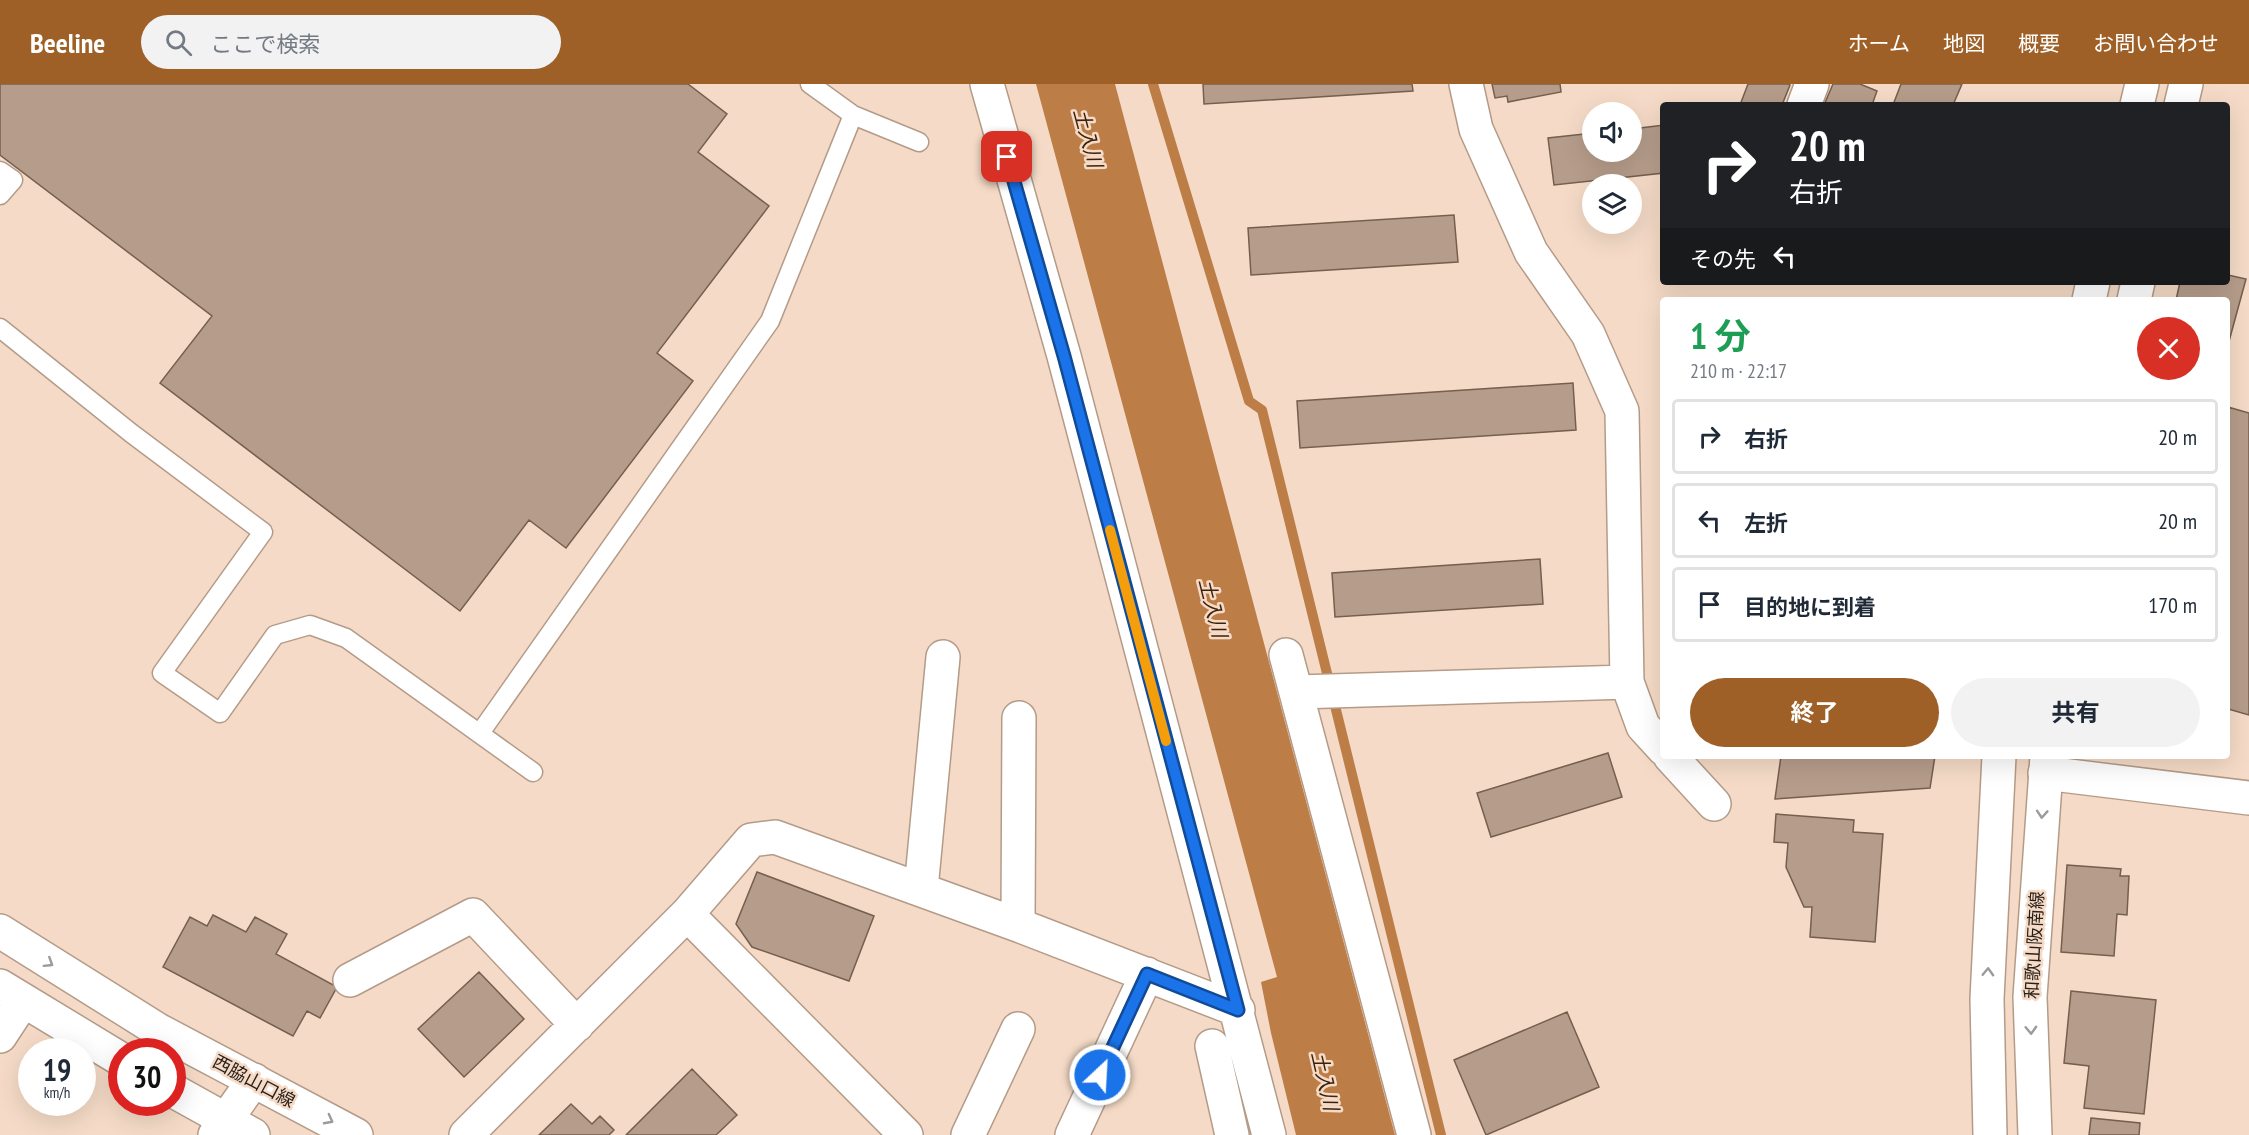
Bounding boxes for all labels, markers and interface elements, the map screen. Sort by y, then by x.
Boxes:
search box [141,15,561,69]
text: Beeline [30,24,105,61]
icon: search [162,26,195,59]
text: ここで検索 [210,30,320,58]
text: ホーム [1848,30,1910,57]
text: 地図 [1943,30,1985,57]
text: 概要 [2018,30,2060,57]
text: お問い合わせ [2093,30,2219,57]
map controls [1582,102,1642,234]
button: sound [1582,102,1642,162]
water label: 土入川 [1068,106,1109,172]
text: 20 m [1789,118,1866,173]
icon: right [1690,126,1768,204]
pin [981,131,1032,182]
icon: arrive [990,140,1023,173]
button: layers [1582,174,1642,234]
text: 右折 [1789,175,1843,209]
icon: left [1768,240,1801,273]
text: その先 [1690,245,1756,273]
text: 1 分 [1690,312,1751,359]
button: close [2137,317,2200,380]
text: 210 m · 22:17 [1690,358,1787,384]
icon: right [1693,420,1726,453]
text: 20 m [2158,423,2197,451]
text: 右折 [1744,425,1788,453]
icon: left [1693,504,1726,537]
text: 20 m [2158,507,2197,535]
text: 左折 [1744,509,1788,537]
water label: 土入川 [1193,576,1233,642]
icon: arrive [1693,588,1726,621]
text: 170 m [2148,591,2197,619]
text: 目的地に到着 [1744,593,1876,621]
button: 終了 [1690,678,1939,747]
button: 共有 [1951,678,2200,747]
one-way arrow [2036,810,2049,819]
street label: 和歌山阪南線 [2020,890,2048,1000]
one-way arrow [42,956,53,967]
one-way arrow [1982,967,1994,976]
one-way arrow [2025,1025,2038,1034]
speed limit sign: 30 [108,1038,186,1116]
position arrow [1068,1043,1132,1107]
water label: 土入川 [1306,1049,1345,1115]
text: 19 [43,1050,71,1089]
street label: 西脇山口線 [209,1050,299,1112]
text: km/h [44,1083,70,1102]
one-way arrow [322,1113,333,1124]

